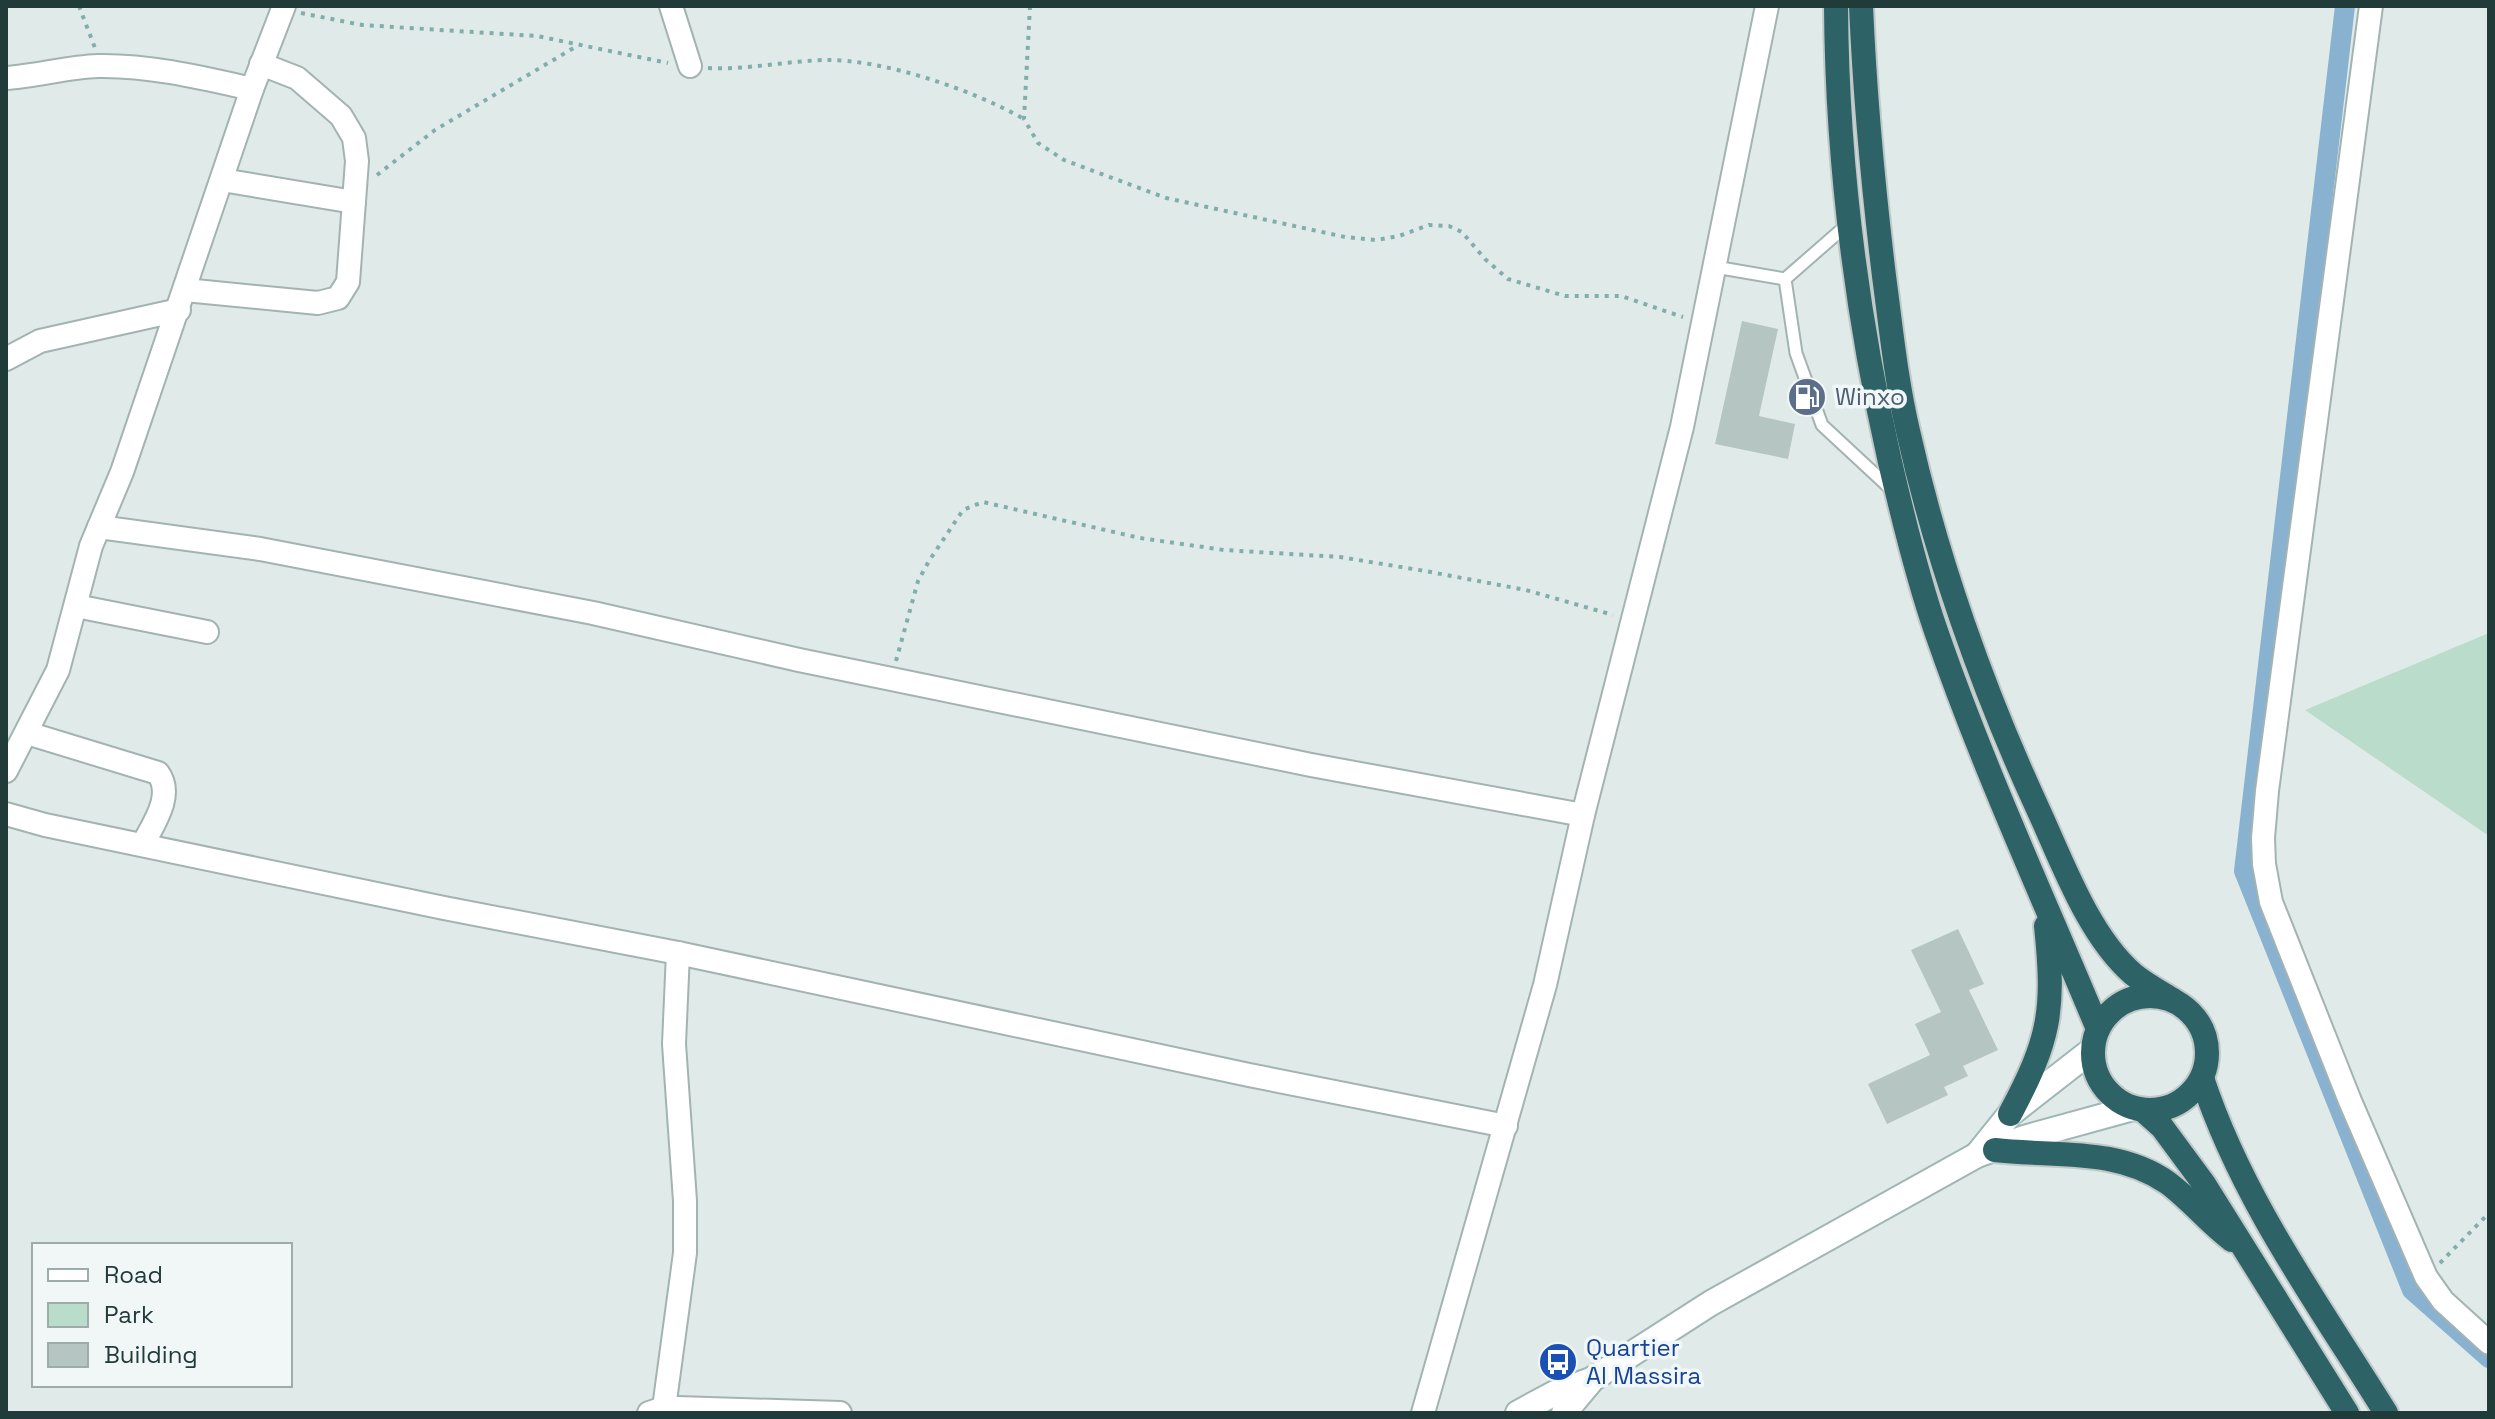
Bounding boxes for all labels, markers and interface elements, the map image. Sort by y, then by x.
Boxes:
fuel station icon: Winxo [1786,376,1828,418]
place label: Winxo [1835,381,1905,412]
legend [32,1243,292,1387]
text: Road [104,1259,163,1290]
text: Park [104,1299,154,1330]
place label: Quartier Al Massira [1586,1332,1701,1391]
text: Building [104,1339,198,1370]
bus stop icon: Quartier Al Massira [1537,1341,1579,1383]

